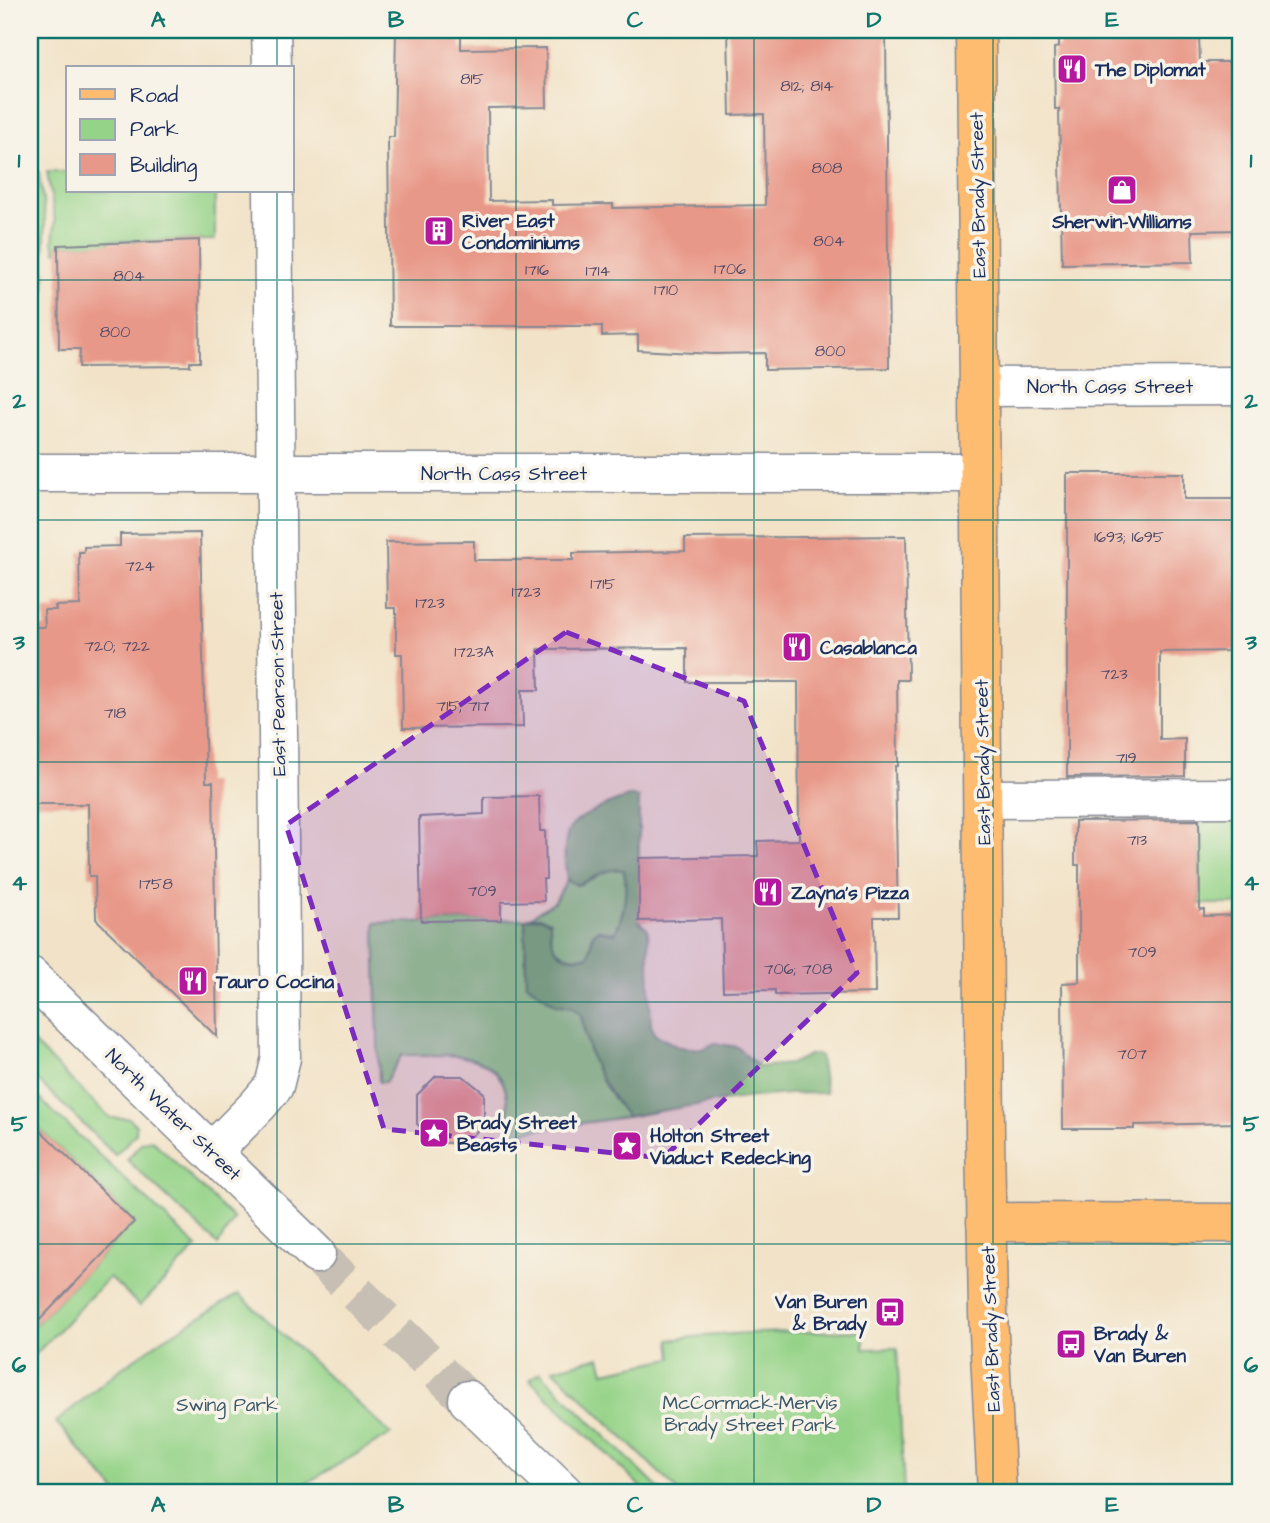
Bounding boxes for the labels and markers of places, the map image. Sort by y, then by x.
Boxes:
restaurant icon: The Diplomat [1055,52,1089,86]
place label: The Diplomat [1094,57,1206,84]
shop icon: Sherwin-Williams [1105,173,1139,207]
place label: River East Condominiums [462,208,581,257]
place label: Sherwin-Williams [1051,209,1192,236]
building icon: River East Condominiums [422,214,456,248]
restaurant icon: Casablanca [780,630,814,664]
place label: Casablanca [820,635,917,662]
restaurant icon: Zayna's Pizza [751,875,785,909]
place label: Zayna's Pizza [791,880,909,908]
restaurant icon: Tauro Cocina [176,964,210,998]
place label: Tauro Cocina [215,969,334,996]
place label: Brady Street Beasts [457,1110,577,1159]
place icon: Brady Street Beasts [417,1116,451,1150]
place label: Holton Street Viaduct Redecking [649,1123,811,1173]
place icon: Holton Street Viaduct Redecking [610,1129,644,1163]
place label: Van Buren & Brady [774,1289,868,1339]
bus stop icon: Van Buren & Brady [873,1295,907,1329]
place label: Brady & Van Buren [1093,1321,1187,1370]
bus stop icon: Brady & Van Buren [1054,1327,1088,1361]

